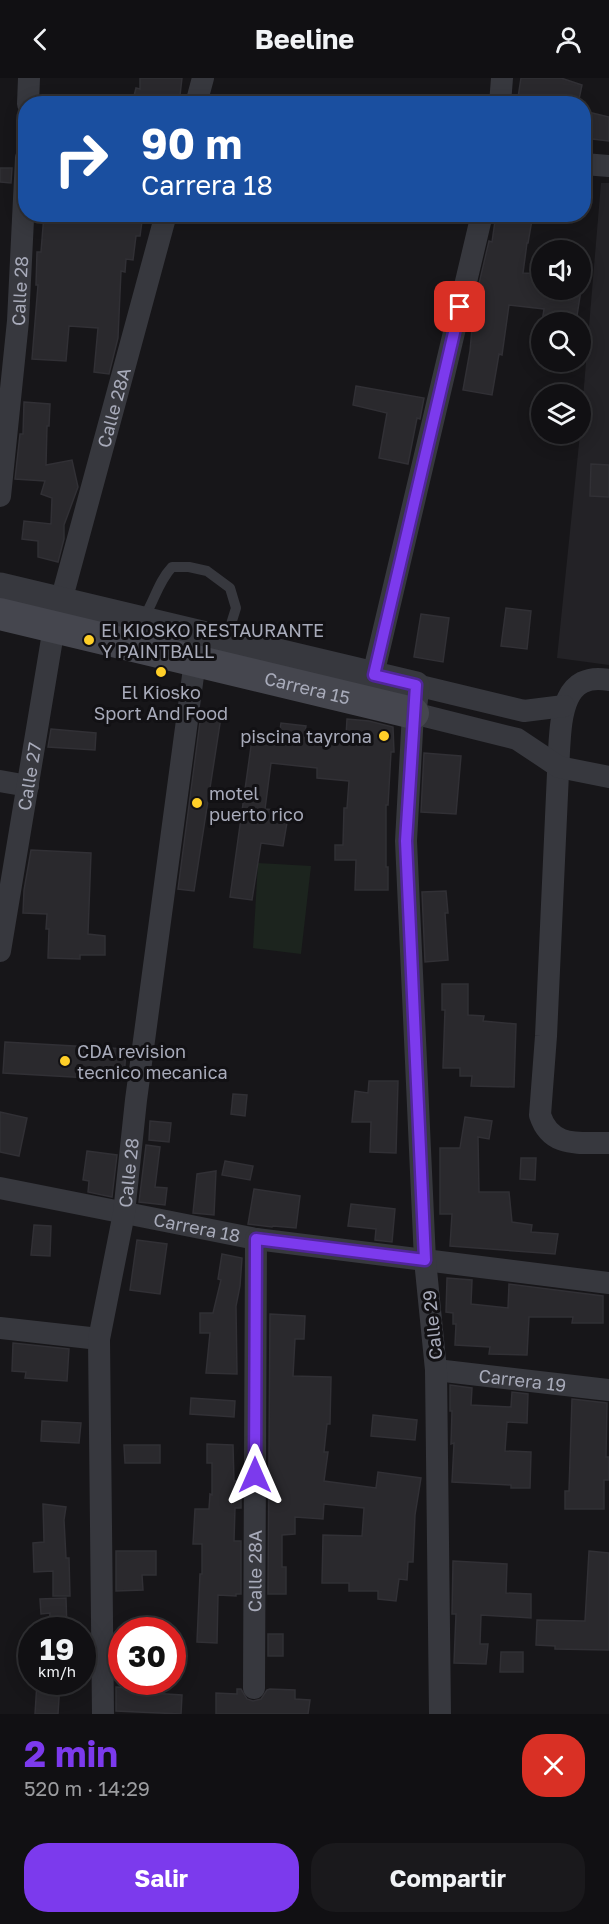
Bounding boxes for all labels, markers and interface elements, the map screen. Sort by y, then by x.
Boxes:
icon: back [24,23,57,56]
text: Beeline [255,23,354,55]
icon: person [552,23,585,56]
text: 90 m [141,118,242,168]
icon: right [42,120,120,198]
text: Carrera 18 [141,169,273,201]
map controls [531,240,591,444]
button: sound [531,240,591,300]
street label: Calle 28 [7,255,32,327]
pin [434,281,485,332]
icon: arrive [443,290,476,323]
button: search [531,312,591,372]
street label: Calle 28A [92,365,135,450]
button: layers [531,384,591,444]
place label: El KIOSKO RESTAURANTE Y PAINTBALL [101,619,324,662]
marker: El KIOSKO RESTAURANTE Y PAINTBALL [82,633,96,647]
marker: El Kiosko Sport And Food [154,665,168,679]
street label: Carrera 15 [262,667,352,709]
place label: El Kiosko Sport And Food [94,681,228,724]
place label: piscina tayrona [240,725,372,747]
marker: piscina tayrona [377,729,391,743]
street label: Calle 27 [13,741,46,812]
place label: motel puerto rico [209,782,304,825]
marker: motel puerto rico [190,796,204,810]
place label: CDA revision tecnico mecanica [77,1040,228,1083]
marker: CDA revision tecnico mecanica [58,1054,72,1068]
street label: Calle 28 [114,1137,143,1209]
street label: Carrera 18 [152,1208,242,1247]
street label: Calle 29 [417,1289,447,1361]
street label: Carrera 19 [478,1364,567,1396]
position arrow [223,1443,287,1507]
street label: Calle 28A [243,1530,266,1612]
speed limit sign: 30 [108,1617,186,1695]
text: 19 [40,1631,74,1667]
text: km/h [38,1662,76,1680]
text: 2 min [24,1732,118,1775]
button: close [522,1734,585,1797]
text: 520 m · 14:29 [24,1776,150,1800]
button: Salir [24,1843,299,1912]
button: Compartir [311,1843,585,1912]

